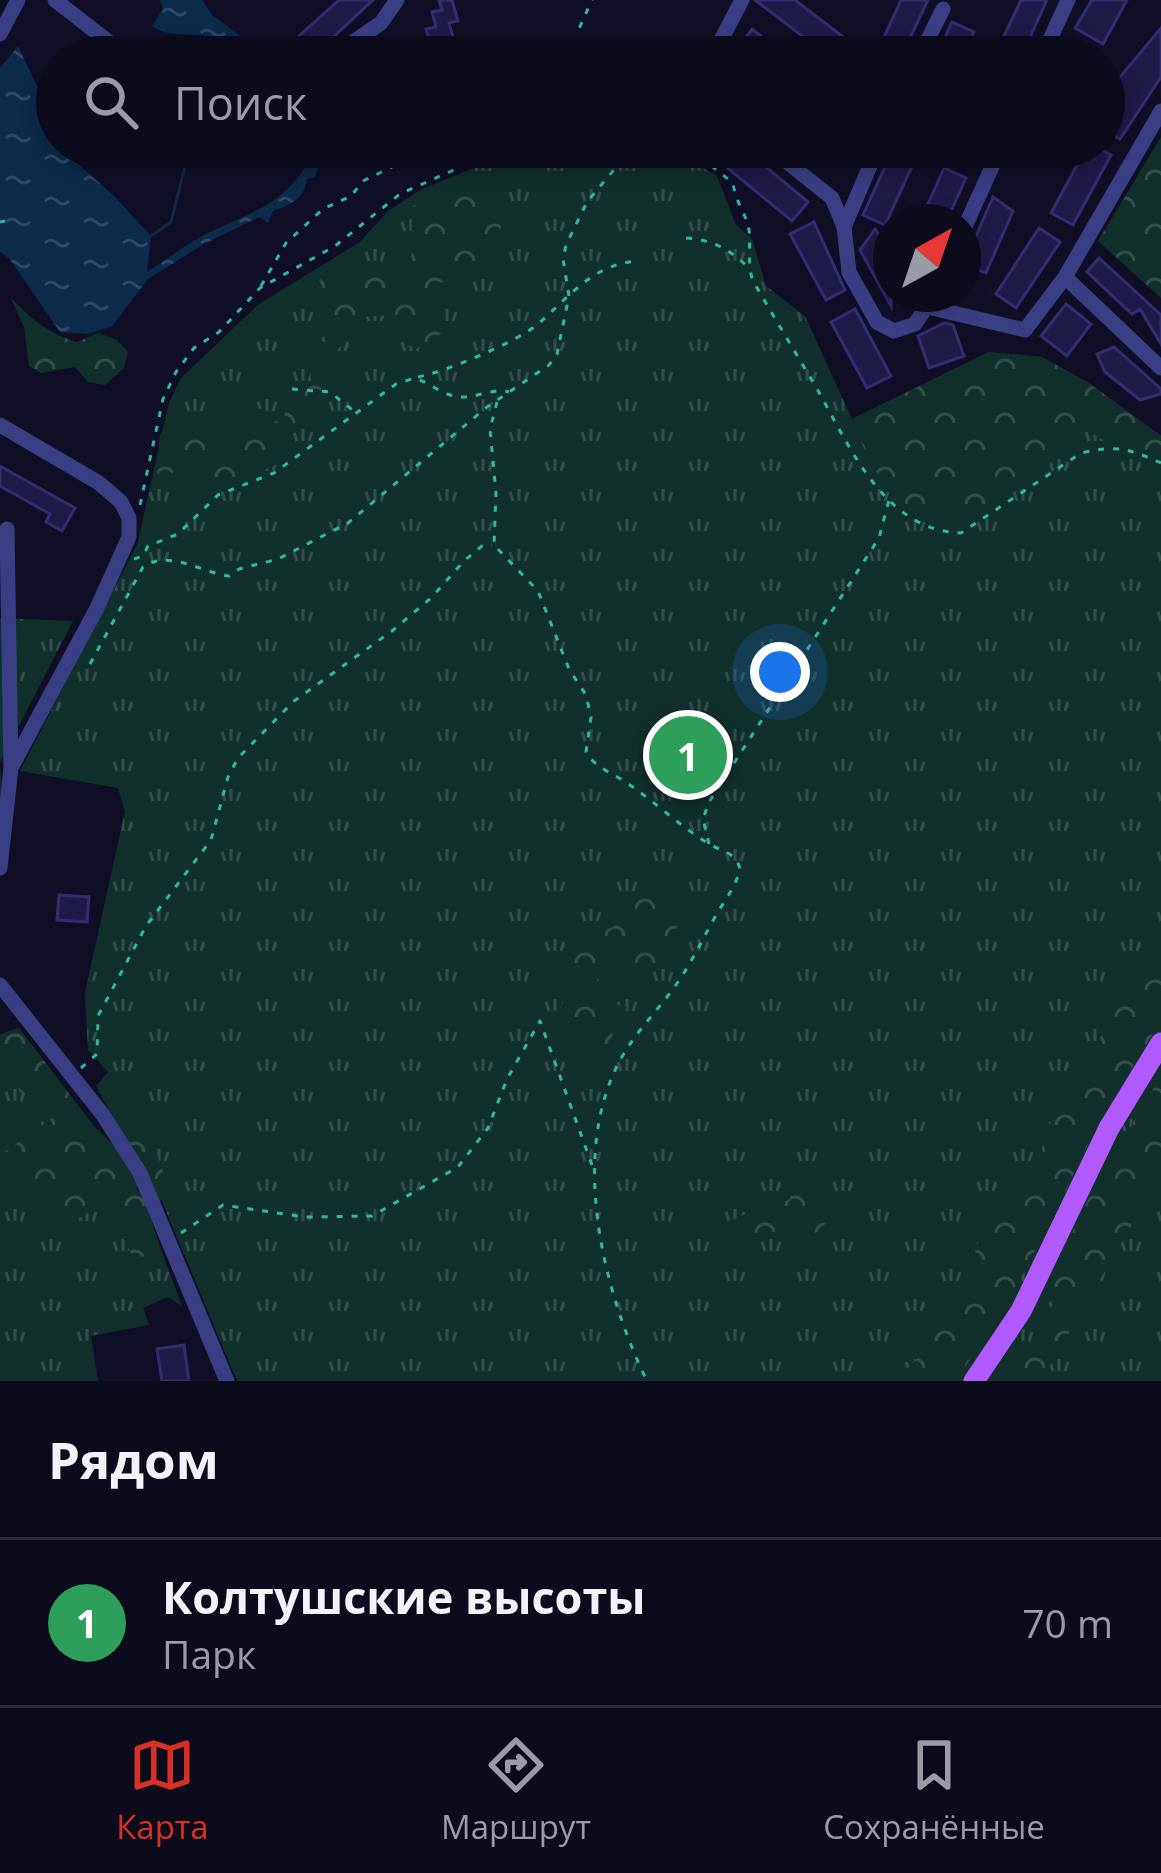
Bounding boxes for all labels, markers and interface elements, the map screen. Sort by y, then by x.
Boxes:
search box [36,36,1125,168]
icon: search [78,69,144,135]
text: Поиск [174,72,307,133]
north arrow [873,204,981,312]
your location [750,642,810,702]
pin: 1 [649,710,727,800]
text: Рядом [48,1424,219,1494]
text: Колтушские высоты [162,1566,646,1627]
text: 1 [76,1596,98,1649]
text: 70 m [1022,1596,1113,1649]
text: Парк [162,1627,256,1680]
tab: Карта [116,1732,209,1849]
tab: Маршрут [441,1732,591,1849]
tab: Сохранённые [823,1732,1045,1849]

